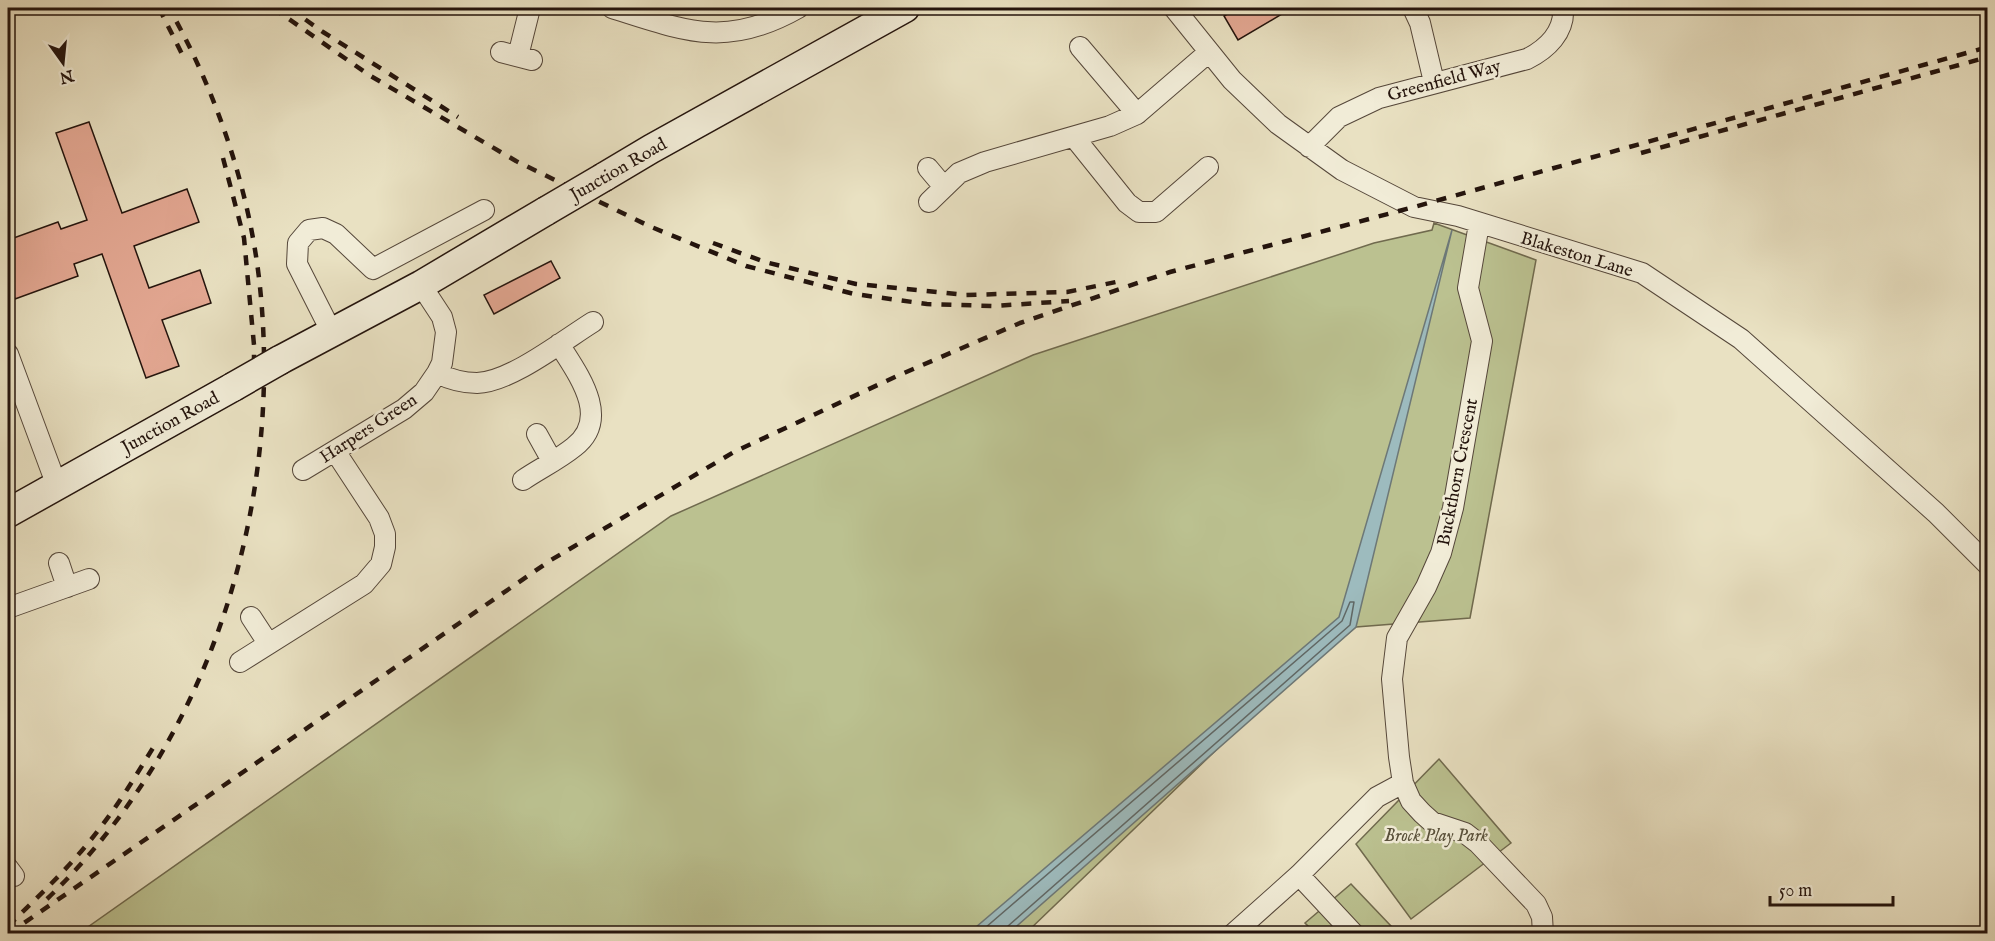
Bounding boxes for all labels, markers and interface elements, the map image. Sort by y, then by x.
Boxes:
north arrow [33,33,93,93]
street label: Greenfield Way [1385,55,1504,108]
text: N [57,64,77,87]
street label: Junction Road [564,133,672,208]
street label: Blakeston Lane [1518,227,1636,283]
street label: Junction Road [116,387,224,461]
street label: Harpers Green [316,389,422,469]
street label: Buckthorn Crescent [1433,397,1484,548]
park label: Brock Play Park [1384,825,1488,848]
scale bar [1770,869,1893,907]
text: 50 m [1779,880,1812,903]

